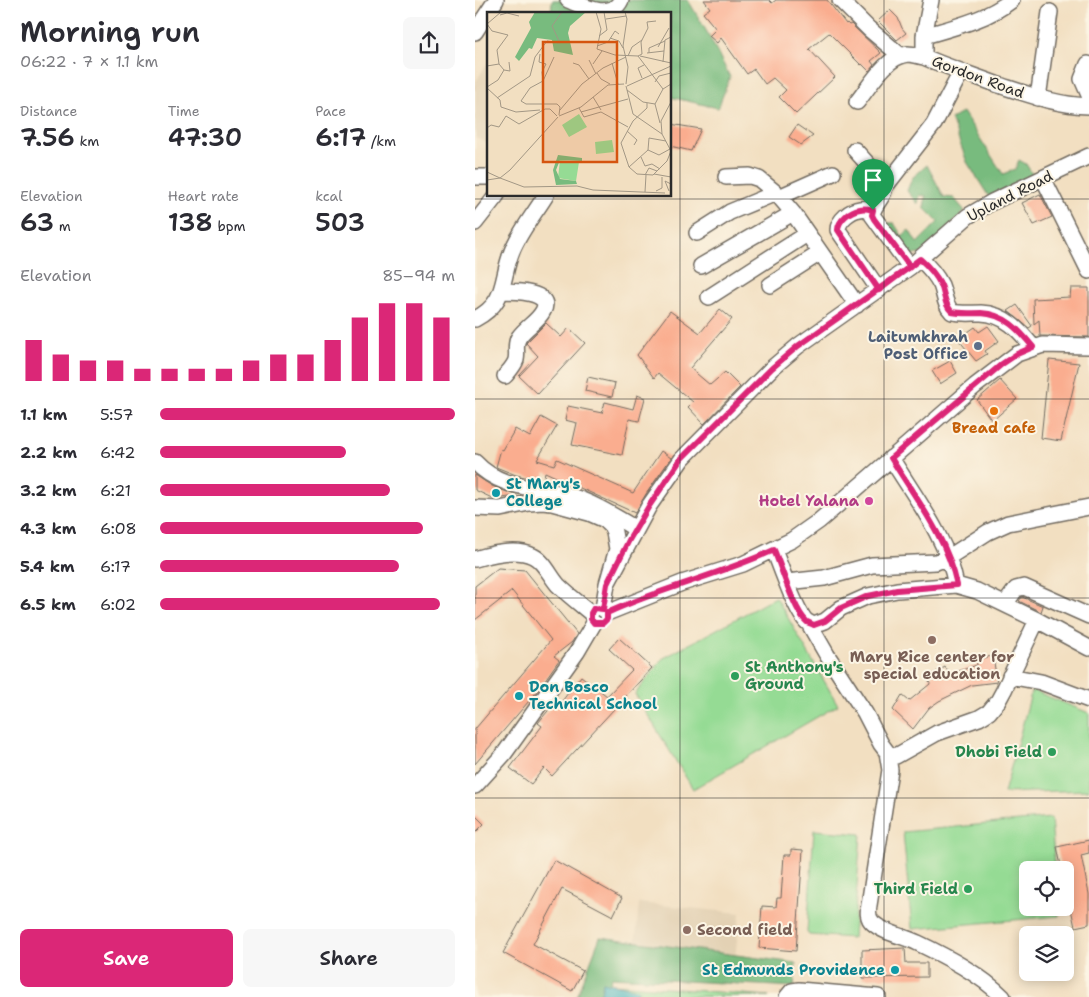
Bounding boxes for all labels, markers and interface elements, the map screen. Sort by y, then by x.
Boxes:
inset map [487,12,671,196]
text: Morning run [20,13,200,51]
button: share [403,17,455,69]
text: 06:22 · 7 × 1.1 km [20,51,158,72]
street label: Gordon Road [929,51,1027,103]
text: Distance [20,102,77,120]
text: Time [168,102,200,120]
text: Pace [315,102,346,120]
text: 7.56 [20,120,75,154]
text: 47:30 [168,120,242,154]
text: 6:17 [315,120,366,154]
text: km [75,132,99,150]
text: /km [366,132,396,150]
pin [852,159,894,210]
icon: arrive [859,166,887,194]
street label: Upland Road [964,166,1057,226]
text: Elevation [20,187,83,205]
text: Heart rate [168,187,239,205]
text: kcal [315,187,343,205]
text: 63 [20,205,54,239]
text: 138 [168,205,213,239]
text: 503 [315,205,365,239]
text: m [54,217,71,235]
text: bpm [213,217,246,235]
text: Elevation [20,265,92,286]
text: 85–94 m [382,265,455,286]
place label: Laitumkhrah Post Office [868,327,968,364]
marker: Laitumkhrah Post Office [972,340,984,352]
text: 1.1 km [20,404,67,425]
text: 5:57 [100,404,133,425]
marker: Bread cafe [988,405,1000,417]
place label: Bread cafe [952,418,1036,438]
text: 2.2 km [20,442,77,463]
text: 6:42 [100,442,135,463]
place label: St Mary's College [506,474,580,511]
text: 3.2 km [20,480,77,501]
text: 6:21 [100,480,131,501]
marker: St Mary's College [490,487,502,499]
place label: Hotel Yalana [759,491,860,511]
marker: Hotel Yalana [863,495,875,507]
text: 4.3 km [20,518,76,539]
text: 6:08 [100,518,137,539]
text: 5.4 km [20,556,75,577]
text: 6:17 [100,556,131,577]
text: 6.5 km [20,594,76,615]
text: 6:02 [100,594,136,615]
marker: Mary Rice center for special education [926,634,938,646]
place label: Mary Rice center for special education [850,647,1014,684]
place label: St Anthony's Ground [745,657,844,694]
marker: St Anthony's Ground [729,670,741,682]
place label: Don Bosco Technical School [529,677,657,714]
marker: Don Bosco Technical School [513,690,525,702]
place label: Dhobi Field [955,742,1042,762]
marker: Dhobi Field [1046,746,1058,758]
map controls [1019,861,1074,981]
button: locate [1019,861,1074,916]
place label: Third Field [874,879,958,899]
marker: Third Field [962,883,974,895]
place label: Second field [697,920,793,940]
marker: Second field [681,924,693,936]
button: layers [1019,926,1074,981]
button: Save [20,929,233,987]
button: Share [243,929,455,987]
place label: St Edmunds Providence [702,960,885,980]
marker: St Edmunds Providence [889,964,901,976]

